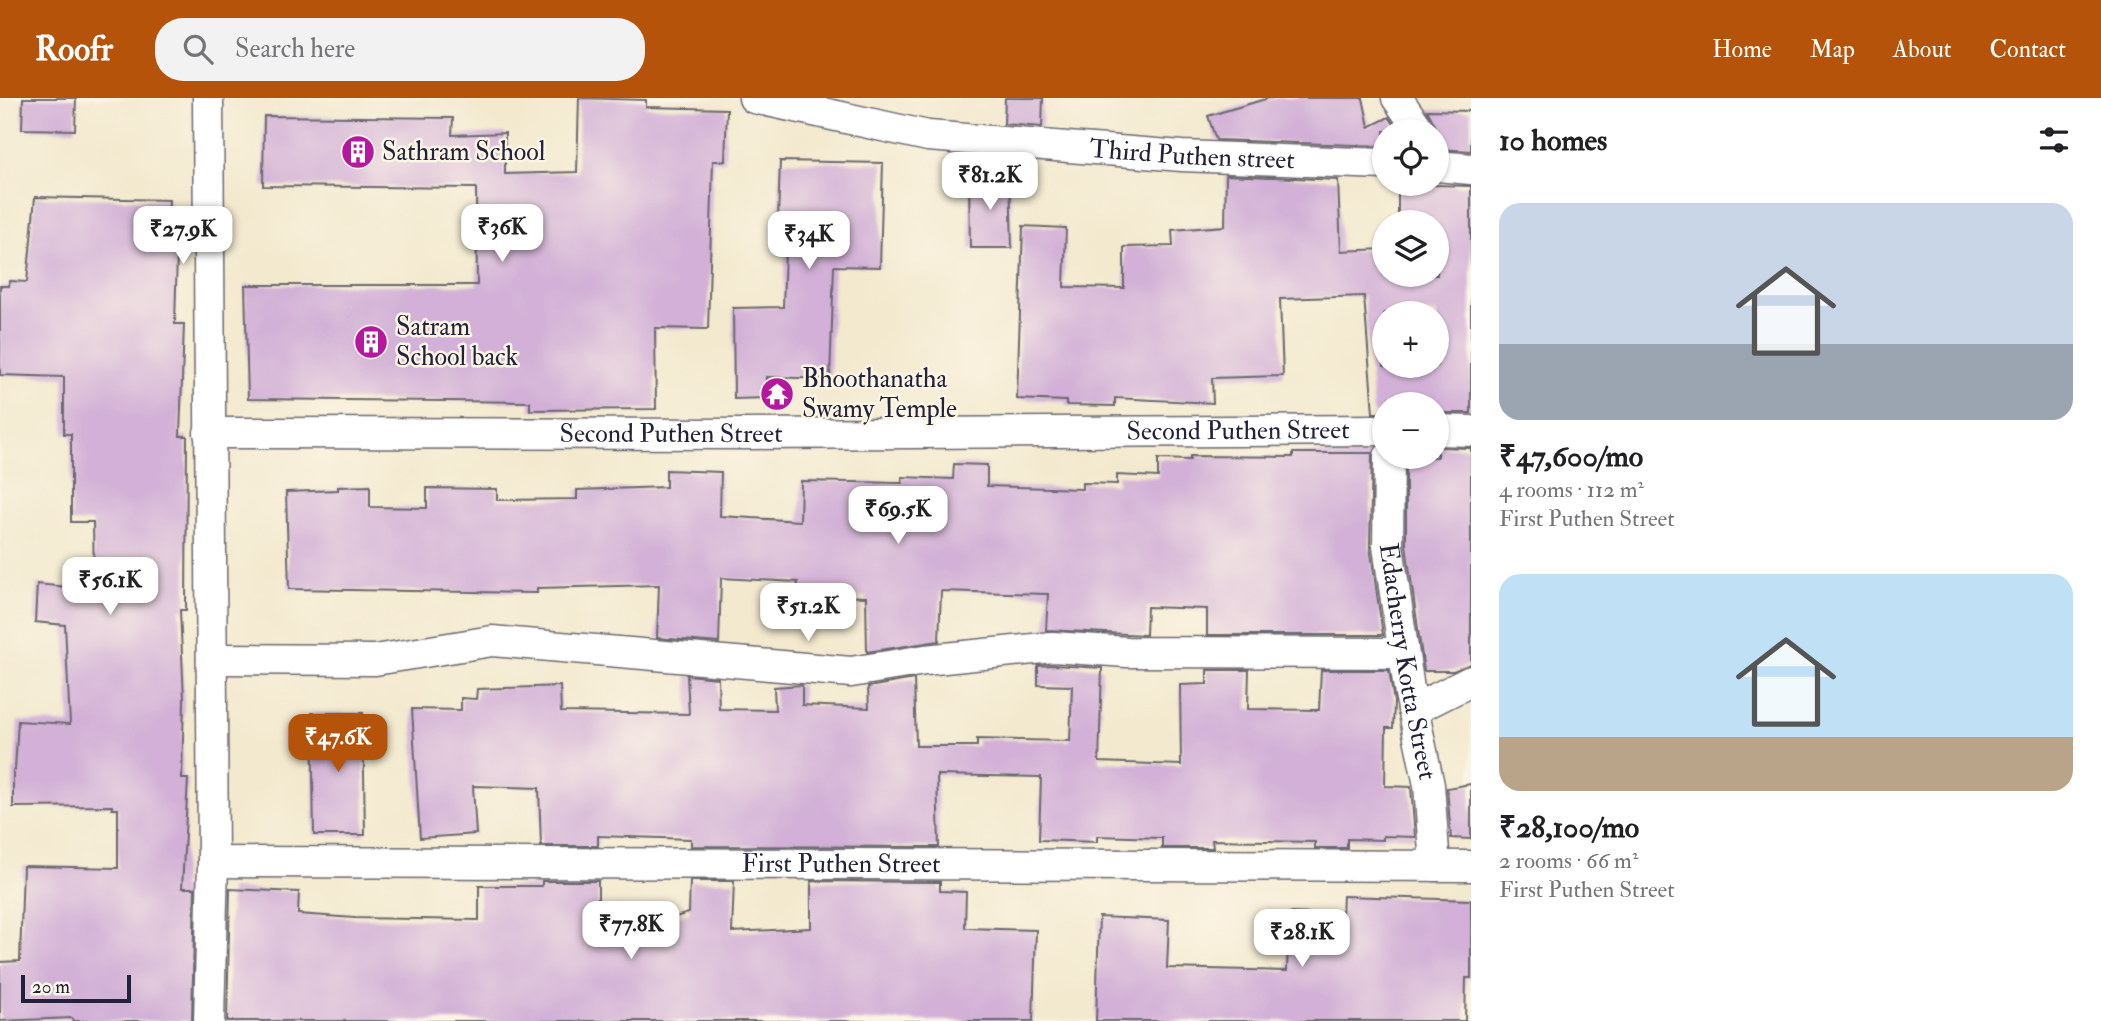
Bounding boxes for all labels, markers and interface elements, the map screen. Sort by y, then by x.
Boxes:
search box [155,18,645,81]
text: Roofr [35,29,113,70]
icon: search [179,30,217,68]
text: Search here [235,33,355,65]
text: Home [1712,34,1772,65]
text: Map [1810,34,1855,65]
text: About [1893,34,1952,65]
text: Contact [1990,34,2066,65]
map controls [1372,119,1449,469]
button: locate [1372,119,1449,196]
icon: filters [2035,121,2073,159]
text: 10 homes [1499,122,1607,159]
building icon: Sathram School [339,133,377,171]
street label: Third Puthen street [1088,133,1295,176]
place label: Sathram School [382,136,546,168]
pin: ₹81.2K [933,152,1047,212]
text: ₹81.2K [958,160,1022,189]
pin: ₹36K [461,204,543,264]
pin: ₹27.9K [126,206,240,266]
button: layers [1372,210,1449,287]
text: ₹36K [477,212,527,241]
pin: ₹34K [768,212,850,271]
text: ₹27.9K [149,214,217,243]
text: ₹34K [784,219,834,248]
icon: home [1723,248,1849,374]
button: + [1372,301,1449,378]
place label: Satram School back [396,311,519,373]
building icon: Satram School back [352,323,390,361]
place label: Bhoothanatha Swamy Temple [802,363,957,426]
temple icon: Bhoothanatha Swamy Temple [758,375,796,413]
button: − [1372,392,1449,469]
street label: Second Puthen Street [1126,414,1350,448]
street label: Second Puthen Street [559,418,783,450]
text: ₹47,600/mo [1499,438,1643,475]
text: 4 rooms · 112 m² [1499,475,1644,504]
pin: ₹69.5K [841,486,955,546]
text: ₹69.5K [865,494,931,523]
text: First Puthen Street [1499,504,1675,533]
street label: Edacherry Kotta Street [1372,541,1443,783]
pin: ₹56.1K [53,558,167,617]
text: ₹56.1K [78,565,142,594]
pin: ₹51.2K [751,584,865,643]
text: ₹51.2K [776,591,840,620]
icon: home [1723,619,1849,745]
pin: ₹47.6K [281,714,395,774]
text: ₹47.6K [304,722,372,751]
text: ₹28,100/mo [1499,809,1639,846]
text: 2 rooms · 66 m² [1499,846,1638,875]
street label: First Puthen Street [742,848,940,880]
text: First Puthen Street [1499,875,1675,904]
pin: ₹77.8K [574,902,688,961]
text: ₹77.8K [598,909,664,938]
pin: ₹28.1K [1245,910,1359,969]
text: ₹28.1K [1270,917,1334,946]
scale bar [21,972,131,1004]
text: 20 m [32,975,70,999]

